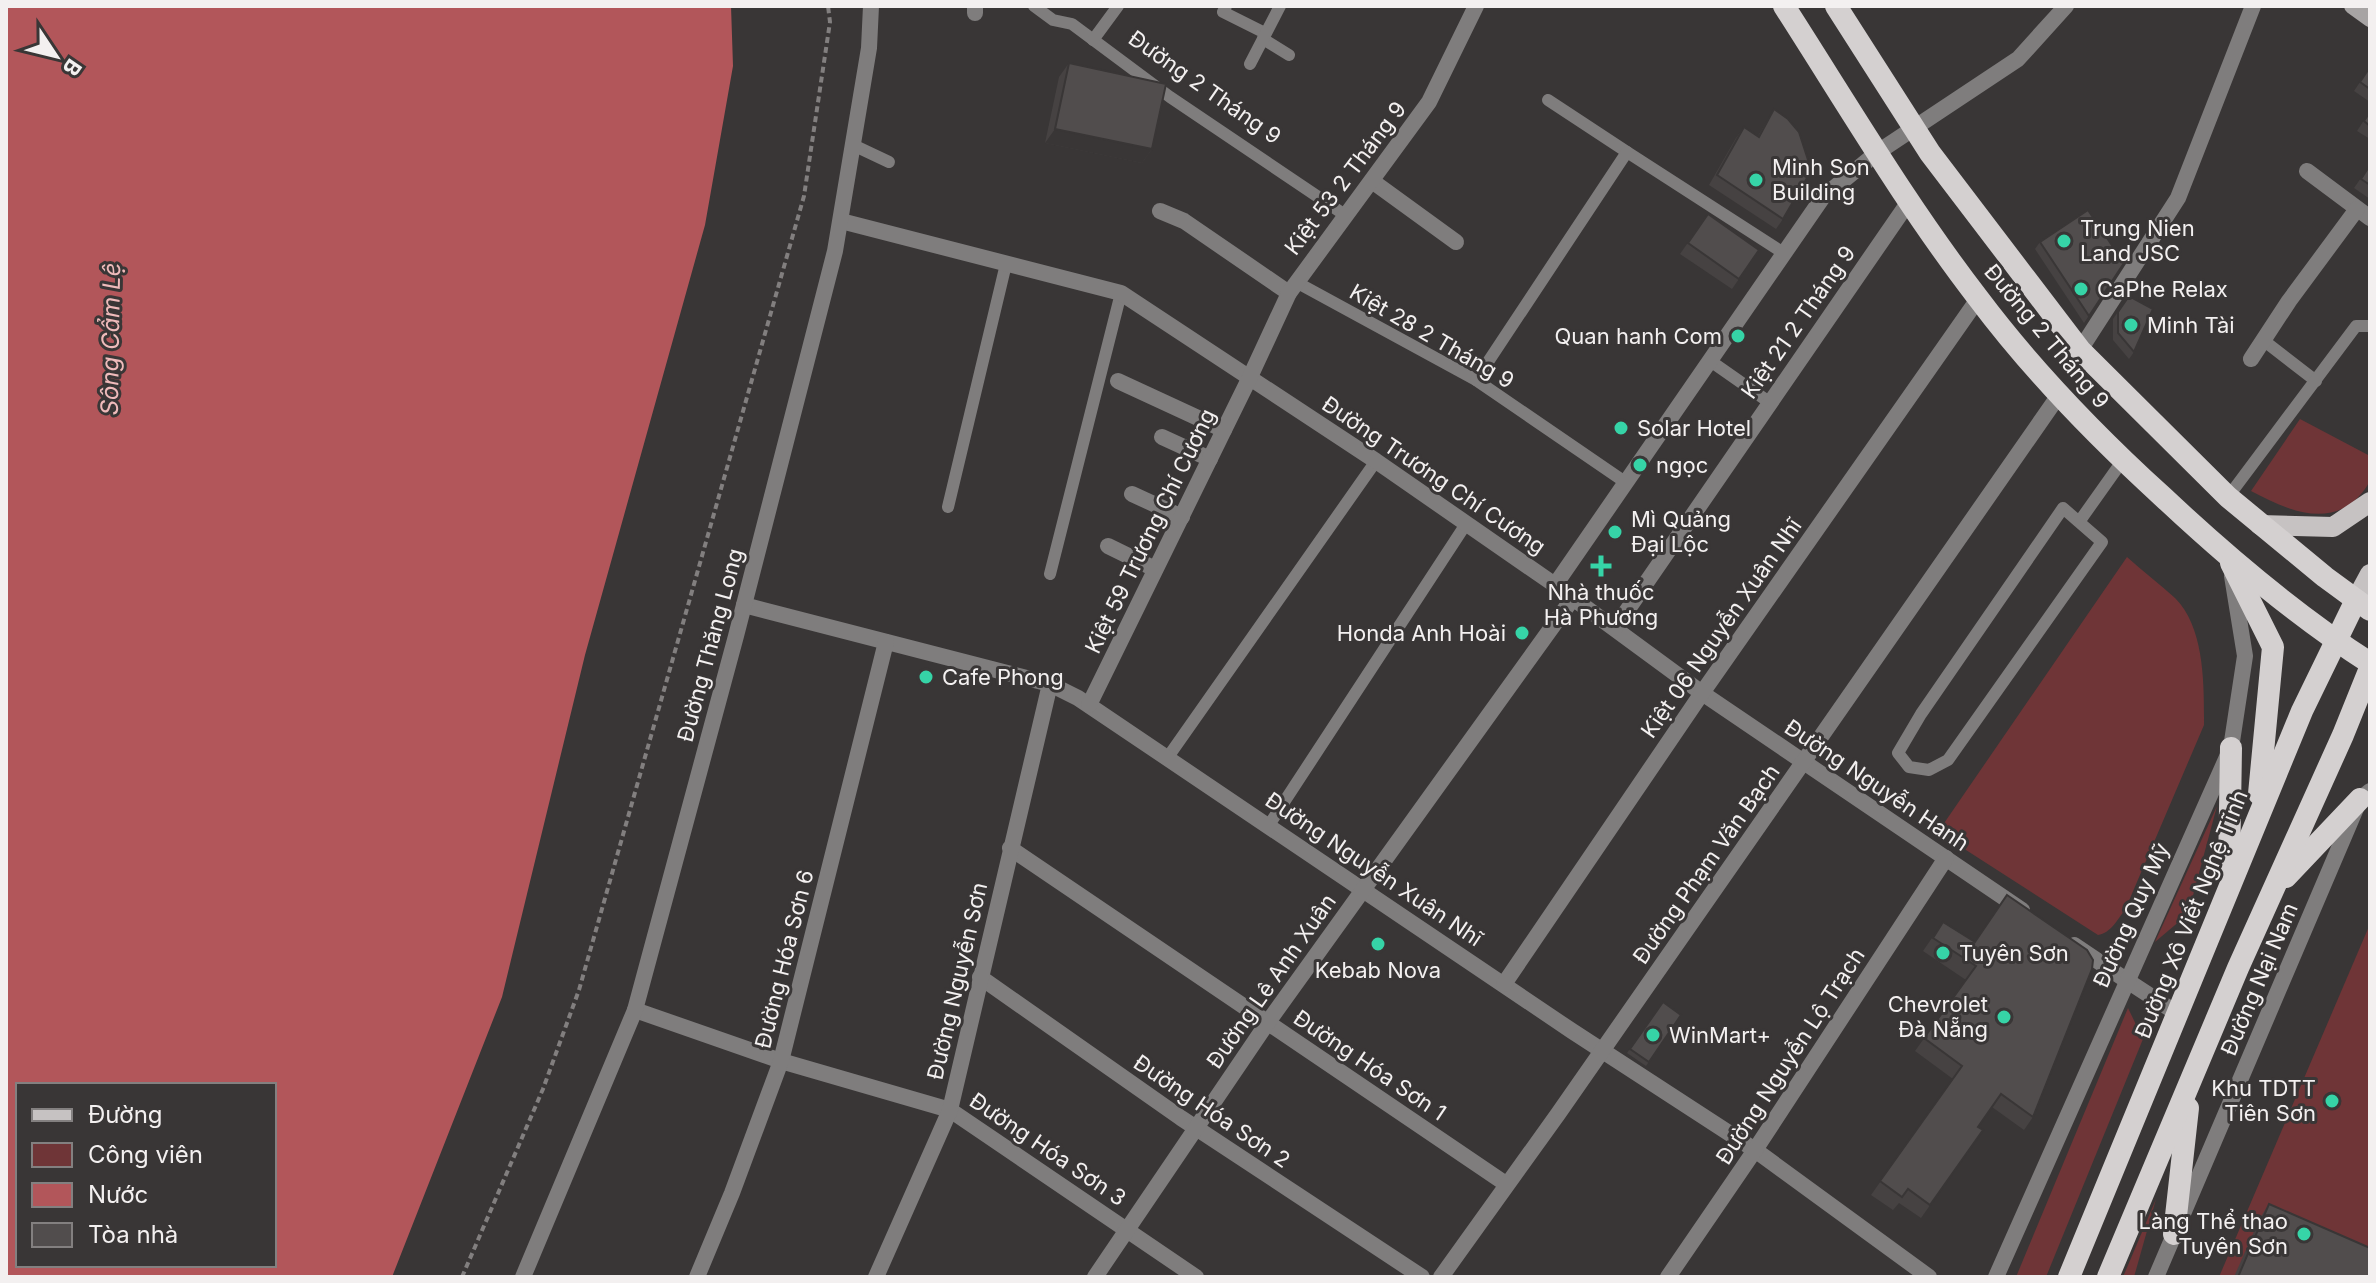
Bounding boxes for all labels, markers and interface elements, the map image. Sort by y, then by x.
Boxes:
north arrow [16,16,96,96]
street label: Đường 2 Tháng 9 [1124,25,1286,149]
text: B [58,54,87,81]
street label: Kiệt 53 2 Tháng 9 [1279,96,1411,260]
place label: Minh Son Building [1772,154,1870,205]
marker: Minh Son Building [1747,171,1765,189]
place label: Trung Nien Land JSC [2080,215,2195,266]
marker: Trung Nien Land JSC [2055,232,2073,250]
street label: Kiệt 21 2 Tháng 9 [1736,241,1860,403]
street label: Đường 2 Tháng 9 [1979,259,2115,413]
water label: Sông Cẩm Lệ [95,262,126,416]
place label: CaPhe Relax [2097,276,2228,302]
street label: Kiệt 28 2 Tháng 9 [1345,278,1519,394]
marker: CaPhe Relax [2072,280,2090,298]
place label: Minh Tài [2147,312,2235,338]
marker: Minh Tài [2122,316,2140,334]
place label: Quan hanh Com [1555,323,1722,349]
marker: Quan hanh Com [1729,327,1747,345]
street label: Đường Trương Chí Cương [1317,391,1551,559]
street label: Kiệt 59 Trương Chí Cương [1079,404,1221,658]
place label: Solar Hotel [1637,415,1751,441]
marker: Solar Hotel [1612,419,1630,437]
place label: ngọc [1656,452,1708,478]
marker: ngọc [1631,456,1649,474]
place label: Mì Quảng Đại Lộc [1631,506,1731,557]
street label: Kiệt 06 Nguyễn Xuân Nhĩ [1635,513,1807,743]
marker: Mì Quảng Đại Lộc [1606,523,1624,541]
street label: Đường Thăng Long [672,546,748,744]
marker: Nhà thuốc Hà Phương [1592,557,1610,575]
place label: Nhà thuốc Hà Phương [1544,579,1658,630]
place label: Honda Anh Hoài [1337,620,1506,646]
marker: Honda Anh Hoài [1513,624,1531,642]
place label: Cafe Phong [942,664,1064,690]
marker: Cafe Phong [917,668,935,686]
street label: Đường Nguyễn Hanh [1780,714,1974,856]
street label: Đường Phạm Văn Bạch [1627,759,1785,969]
street label: Đường Xô Viết Nghệ Tĩnh [2129,786,2253,1042]
street label: Đường Nguyễn Xuân Nhĩ [1261,787,1488,952]
street label: Đường Quy Mỹ [2088,839,2174,991]
street label: Đường Hóa Sơn 6 [749,867,819,1051]
street label: Đường Nguyễn Sơn [922,880,992,1082]
street label: Đường Lê Anh Xuân [1201,889,1341,1073]
street label: Đường Nại Nam [2215,899,2303,1059]
marker: Kebab Nova [1369,935,1387,953]
place label: Tuyên Sơn [1959,940,2069,966]
street label: Đường Nguyễn Lộ Trạch [1710,943,1870,1169]
marker: Tuyên Sơn [1934,944,1952,962]
place label: Kebab Nova [1315,957,1441,983]
place label: Chevrolet Đà Nẵng [1888,991,1988,1042]
street label: Đường Hóa Sơn 1 [1289,1004,1451,1126]
marker: Chevrolet Đà Nẵng [1995,1008,2013,1026]
place label: WinMart+ [1669,1022,1771,1048]
marker: WinMart+ [1644,1026,1662,1044]
street label: Đường Hóa Sơn 2 [1129,1049,1295,1173]
place label: Khu TDTT Tiên Sơn [2211,1075,2316,1126]
legend [16,1083,276,1267]
street label: Đường Hóa Sơn 3 [965,1087,1131,1211]
marker: Khu TDTT Tiên Sơn [2323,1092,2341,1110]
text: Đường [88,1100,163,1129]
text: Công viên [88,1140,203,1169]
text: Nước [88,1180,148,1209]
place label: Làng Thể thao Tuyên Sơn [2139,1208,2288,1259]
text: Tòa nhà [88,1220,178,1249]
marker: Làng Thể thao Tuyên Sơn [2295,1225,2313,1243]

